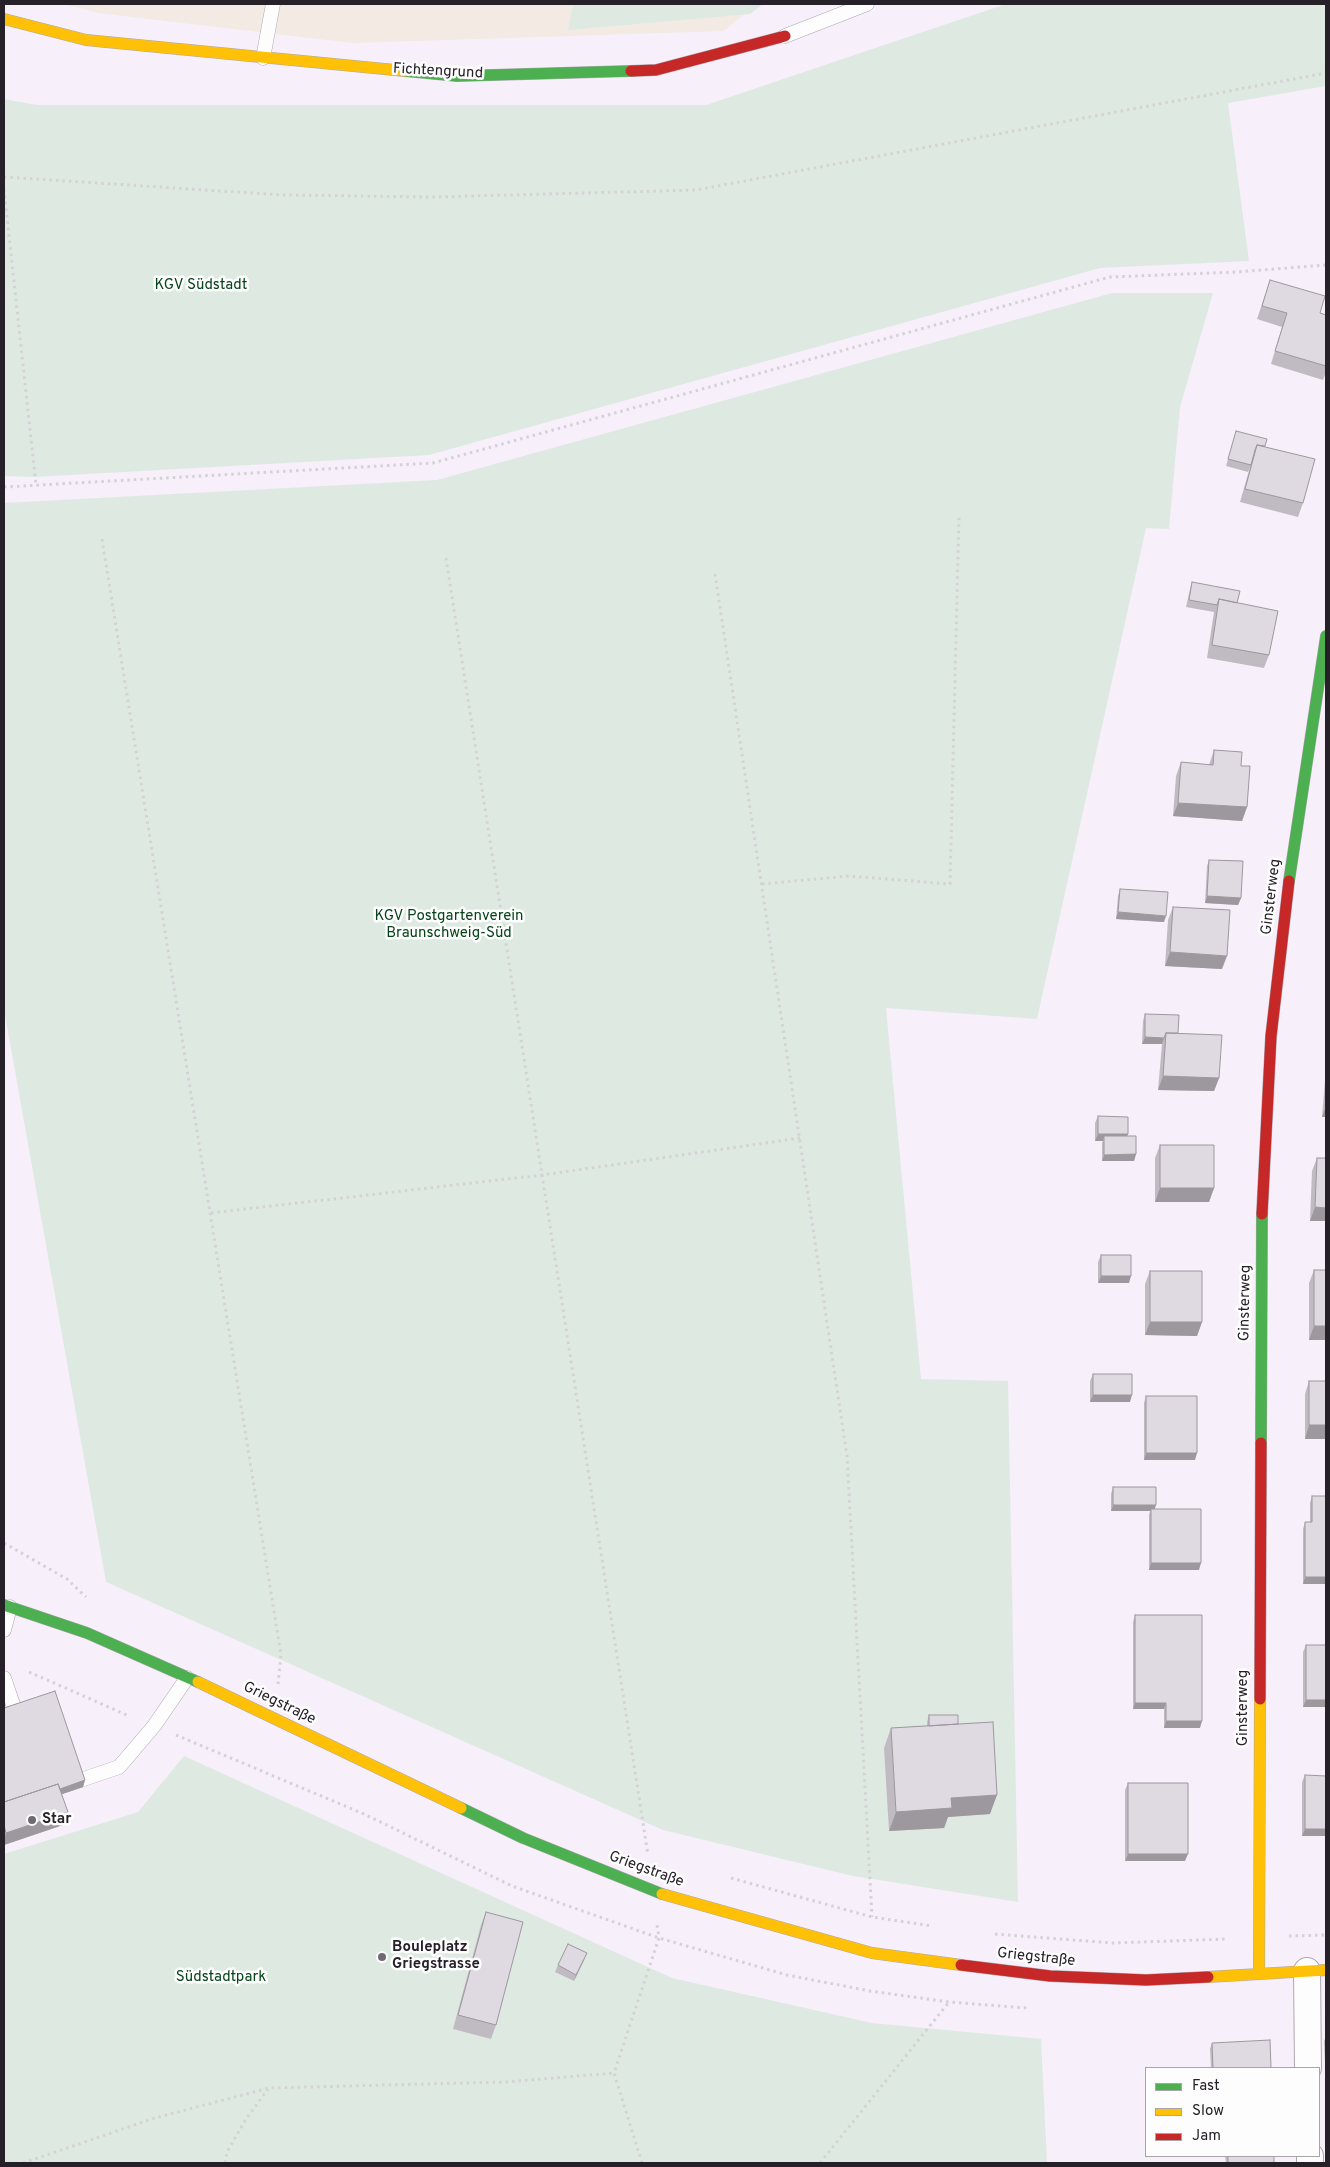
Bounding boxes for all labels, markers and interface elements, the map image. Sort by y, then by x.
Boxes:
street label: Fichtengrund [392,61,484,83]
park label: KGV Südstadt [155,277,247,295]
street label: Ginsterweg [1258,858,1286,936]
park label: KGV Postgartenverein Braunschweig-Süd [375,908,523,943]
street label: Ginsterweg [1236,1265,1256,1341]
street label: Ginsterweg [1235,1670,1253,1746]
street label: Griegstraße [240,1679,318,1729]
place label: Star [42,1811,72,1829]
marker: Star [26,1814,38,1826]
street label: Griegstraße [606,1848,686,1892]
place label: Bouleplatz Griegstrasse [392,1939,480,1974]
street label: Griegstraße [996,1945,1076,1971]
marker: Bouleplatz Griegstrasse [376,1951,388,1963]
park label: Südstadtpark [176,1969,266,1987]
legend [1145,2067,1320,2157]
text: Fast [1192,2077,1220,2096]
text: Slow [1192,2102,1224,2121]
text: Jam [1192,2127,1221,2146]

